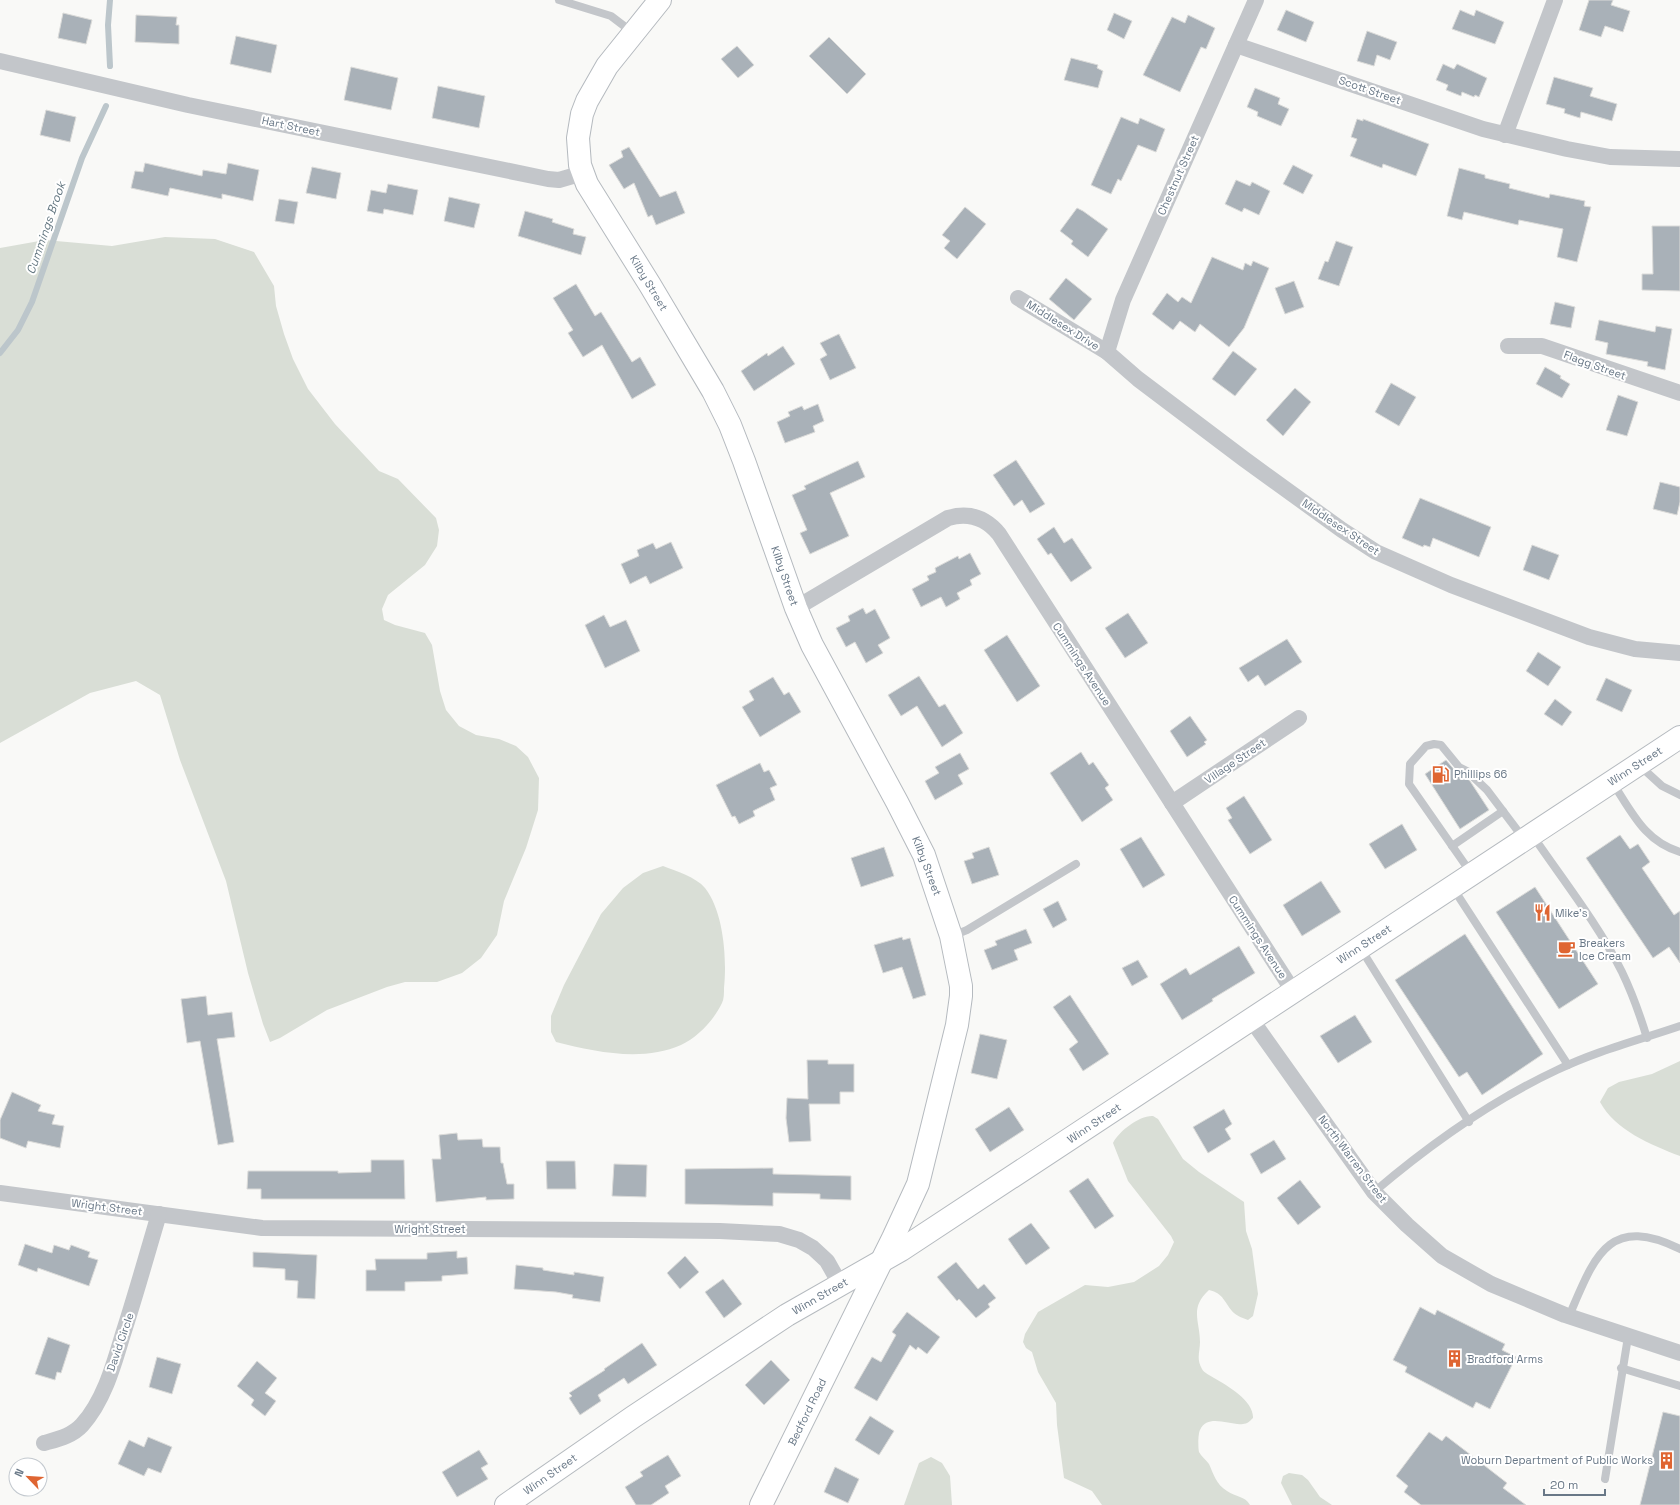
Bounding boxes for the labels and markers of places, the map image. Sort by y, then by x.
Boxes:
fuel station icon: Phillips 66 [1431,764,1451,784]
place label: Phillips 66 [1454,767,1508,781]
restaurant icon: Mike's [1532,903,1552,923]
place label: Mike's [1555,906,1588,920]
place label: Breakers Ice Cream [1579,936,1631,963]
cafe icon: Breakers Ice Cream [1556,939,1576,959]
building icon: Bradford Arms [1444,1349,1464,1369]
place label: Bradford Arms [1467,1352,1543,1366]
building icon: Woburn Department of Public Works [1656,1450,1676,1470]
place label: Woburn Department of Public Works [1461,1453,1653,1467]

